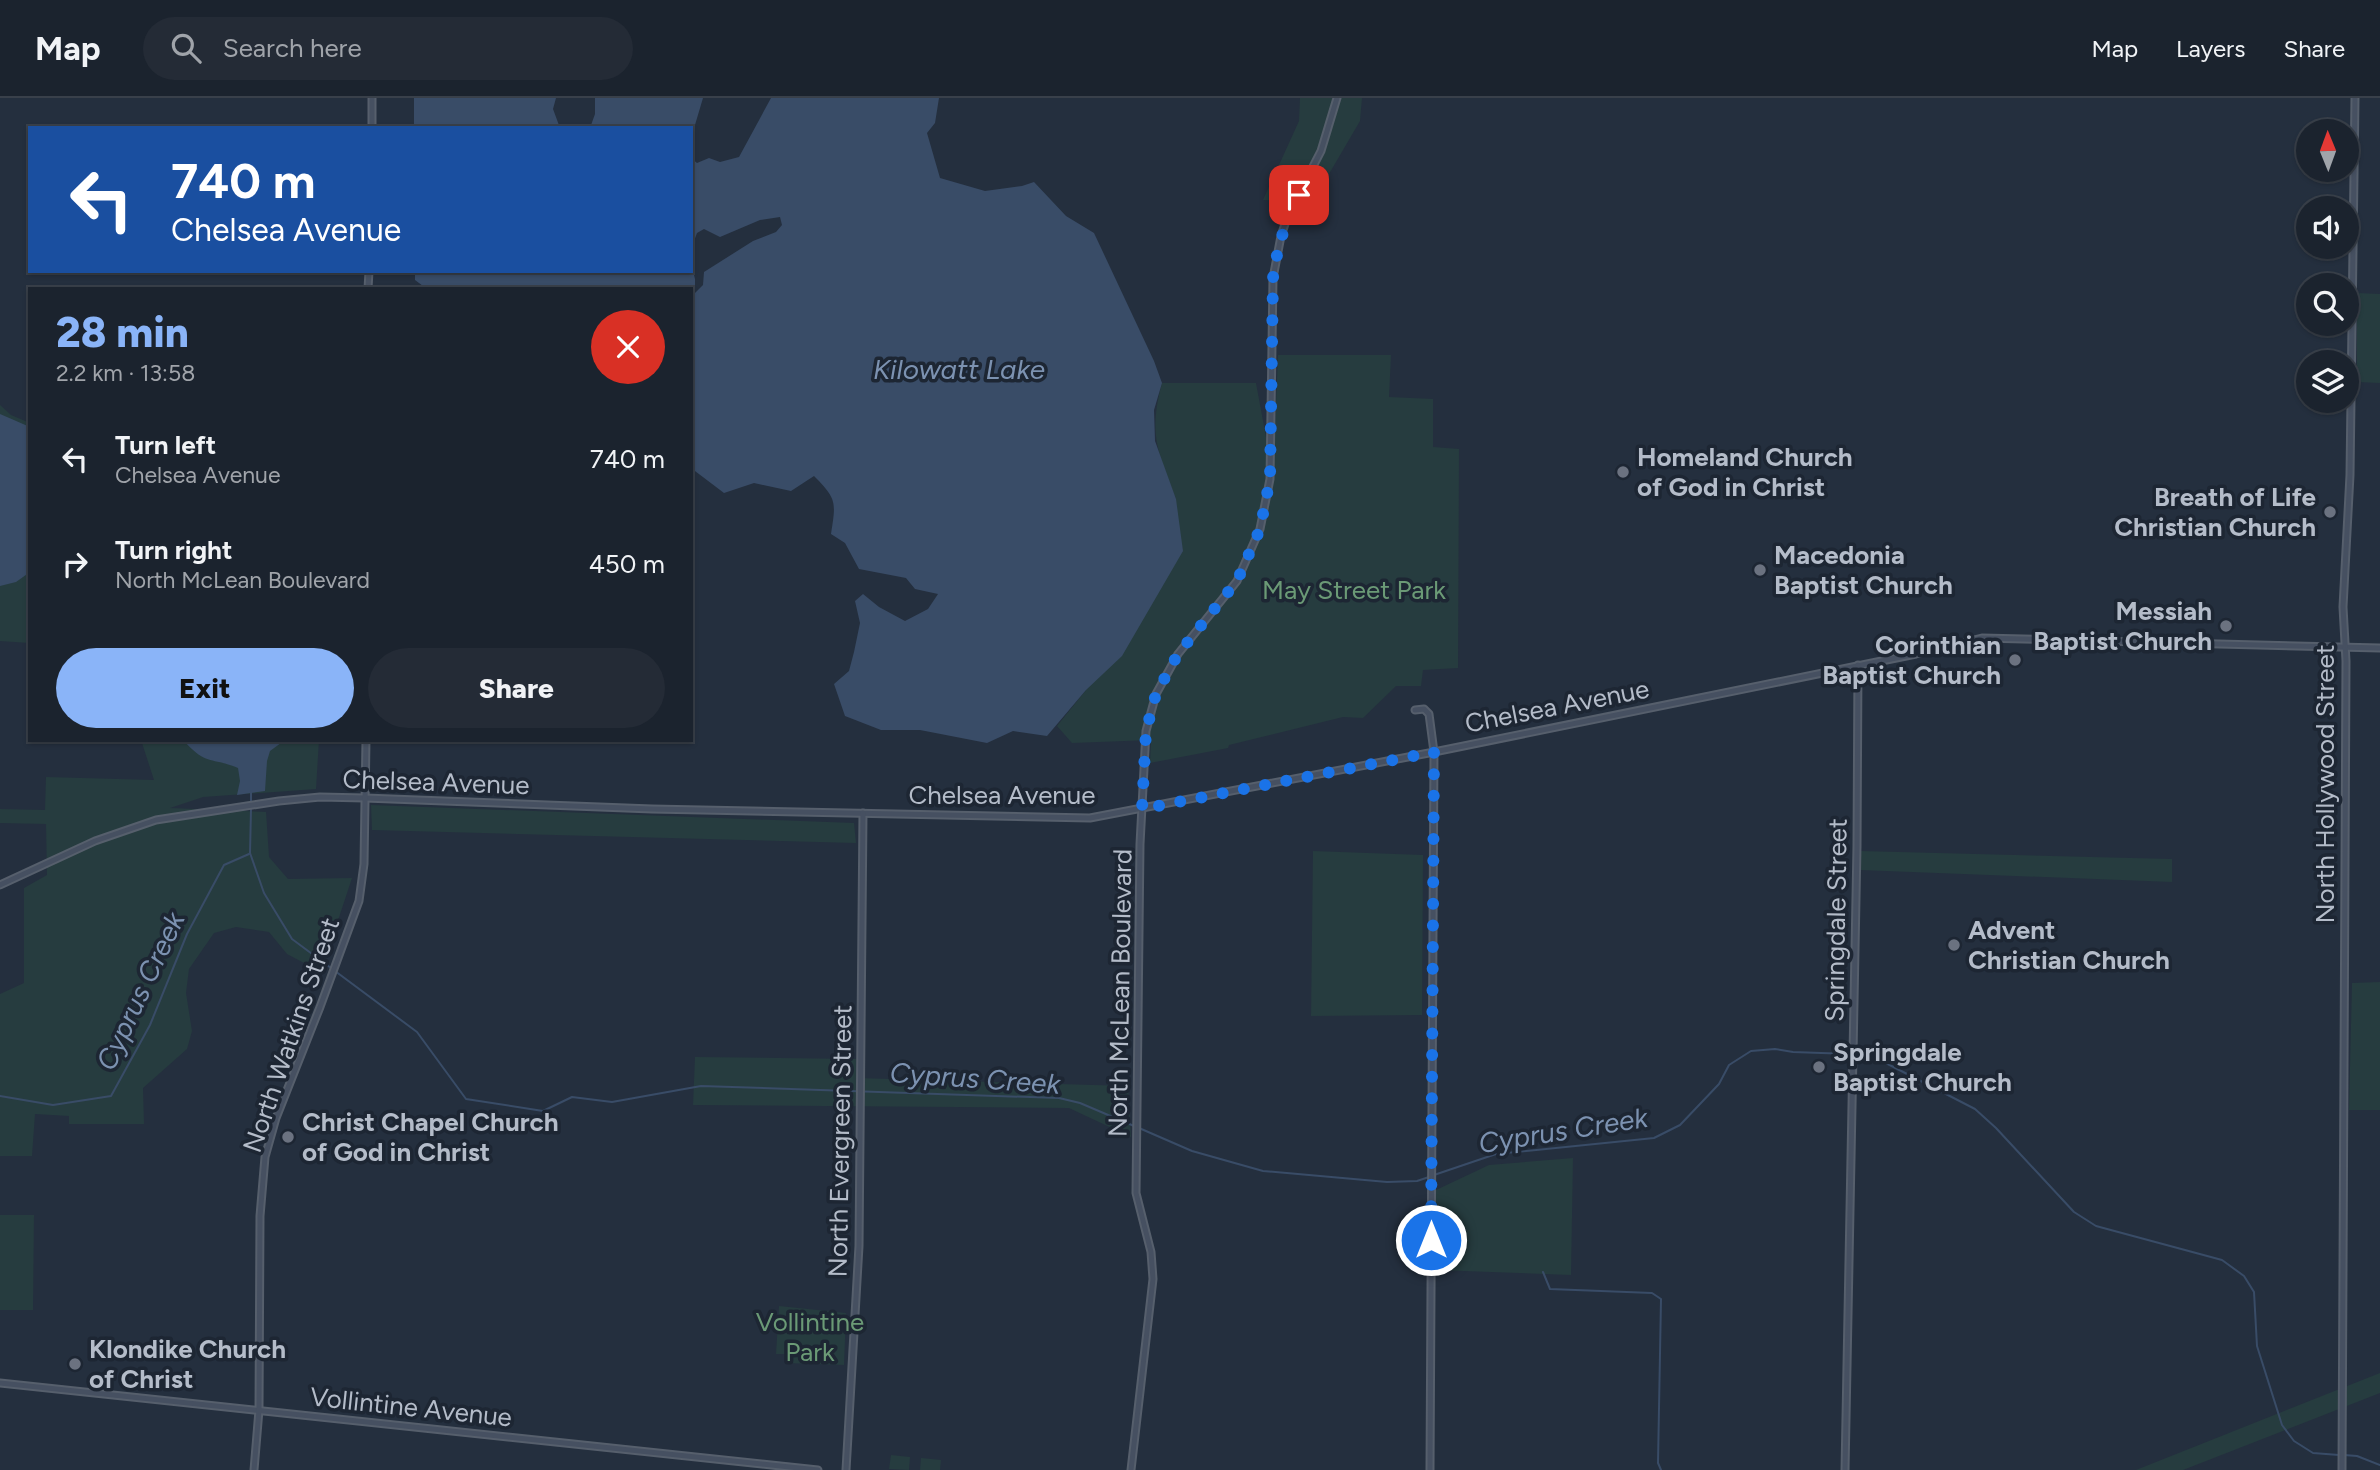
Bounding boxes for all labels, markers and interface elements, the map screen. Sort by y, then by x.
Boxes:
search box [143,17,633,80]
text: Map [35,29,101,68]
icon: search [167,29,205,67]
text: Search here [223,32,362,64]
text: Map [2091,34,2138,63]
text: Layers [2176,34,2245,63]
text: Share [2283,34,2345,63]
north arrow [2296,119,2359,182]
map controls [2296,119,2359,413]
text: 740 m [171,151,315,210]
icon: left [56,154,147,245]
pin [1269,165,1329,225]
icon: arrive [1280,176,1318,214]
button: sound [2296,196,2359,259]
text: Chelsea Avenue [171,211,401,249]
button: search [2296,273,2359,336]
text: 28 min [56,307,189,358]
button: close [591,310,665,384]
button: layers [2296,350,2359,413]
water label: Kilowatt Lake [873,352,1045,386]
text: 2.2 km · 13:58 [56,359,195,387]
text: Turn left [115,429,216,461]
icon: left [56,440,94,478]
place label: Homeland Church of God in Christ [1637,441,1853,503]
text: 740 m [590,443,665,475]
text: Chelsea Avenue [115,461,281,489]
marker: Homeland Church of God in Christ [1615,464,1631,480]
place label: Breath of Life Christian Church [2114,481,2316,543]
marker: Breath of Life Christian Church [2322,504,2338,520]
text: Turn right [115,534,232,566]
place label: Macedonia Baptist Church [1774,539,1953,601]
icon: right [56,545,94,583]
text: 450 m [589,548,665,580]
marker: Macedonia Baptist Church [1752,562,1768,578]
text: North McLean Boulevard [115,566,370,594]
park label: May Street Park [1262,574,1446,606]
place label: Messiah Baptist Church [2033,595,2212,657]
marker: Messiah Baptist Church [2218,618,2234,634]
place label: Corinthian Baptist Church [1822,629,2001,691]
street label: North Hollywood Street [2309,644,2341,924]
button: Exit [56,648,354,728]
button: Share [368,648,665,728]
marker: Corinthian Baptist Church [2007,652,2023,668]
street label: Chelsea Avenue [1462,672,1652,740]
street label: Chelsea Avenue [342,763,530,801]
street label: Chelsea Avenue [908,779,1096,811]
street label: Springdale Street [1818,818,1854,1022]
street label: North McLean Boulevard [1101,849,1139,1137]
water label: Cyprus Creek [89,905,192,1076]
street label: North Watkins Street [236,913,346,1157]
place label: Advent Christian Church [1968,914,2170,976]
marker: Advent Christian Church [1946,937,1962,953]
street label: North Evergreen Street [822,1004,858,1278]
place label: Springdale Baptist Church [1833,1036,2012,1098]
water label: Cyprus Creek [889,1055,1063,1101]
marker: Springdale Baptist Church [1811,1059,1827,1075]
water label: Cyprus Creek [1476,1100,1651,1160]
place label: Christ Chapel Church of God in Christ [302,1106,559,1168]
marker: Christ Chapel Church of God in Christ [280,1129,296,1145]
position arrow [1394,1203,1468,1277]
park label: Vollintine Park [756,1306,864,1368]
place label: Klondike Church of Christ [89,1333,286,1395]
marker: Klondike Church of Christ [67,1356,83,1372]
street label: Vollintine Avenue [308,1380,514,1434]

